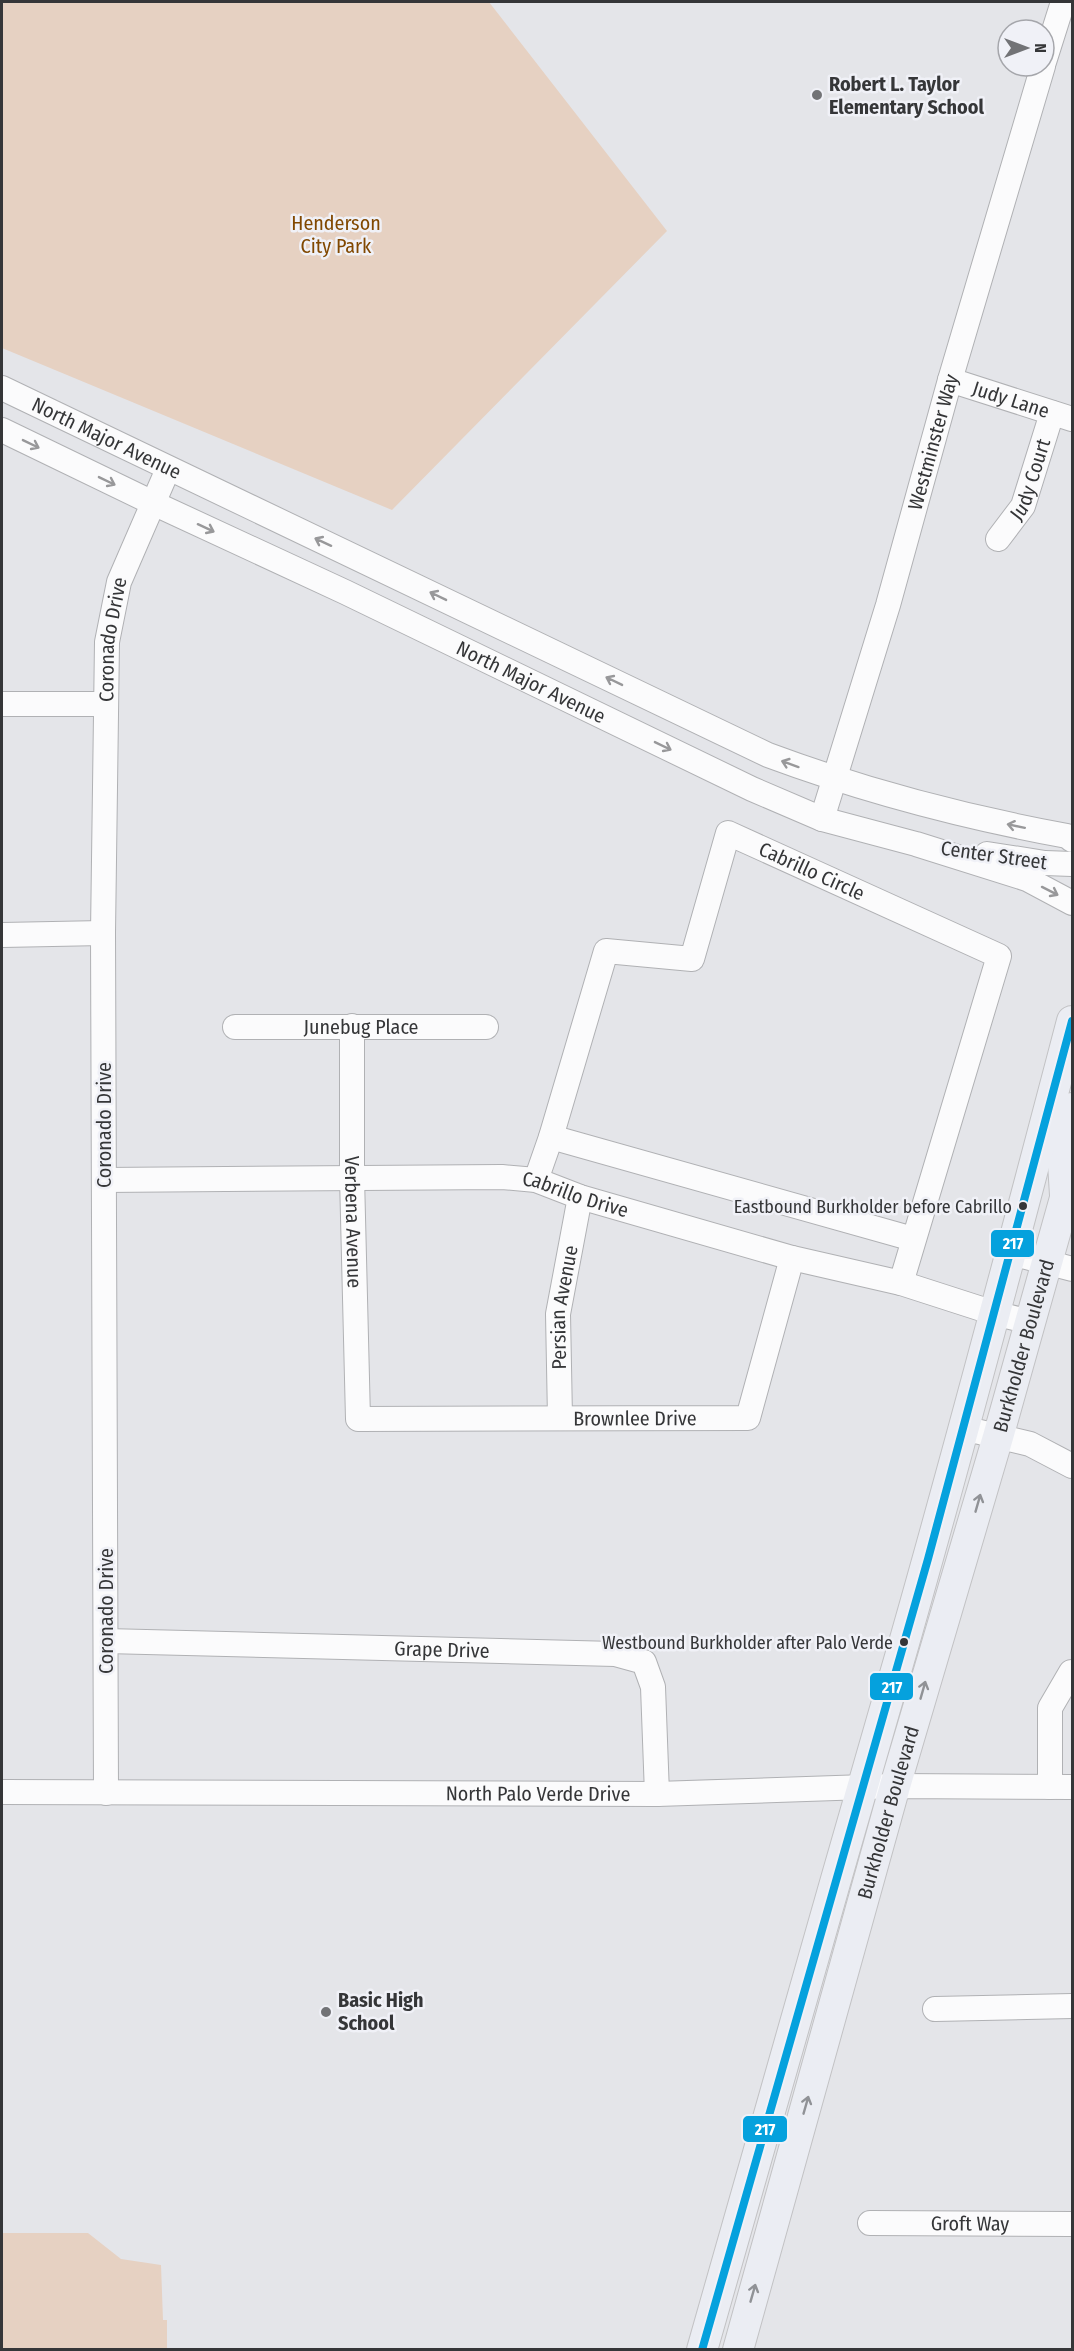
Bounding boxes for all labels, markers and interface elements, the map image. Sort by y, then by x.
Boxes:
north arrow [996,18,1056,78]
text: N [1031,43,1050,53]
place label: Robert L. Taylor Elementary School [829,72,984,119]
marker: Robert L. Taylor Elementary School [810,88,824,102]
park label: Henderson City Park [291,211,381,258]
street label: Westminster Way [903,371,963,513]
street label: Judy Lane [970,376,1052,423]
street label: North Major Avenue [28,392,185,484]
street label: Judy Court [1005,435,1055,525]
one-way arrow [22,439,40,450]
one-way arrow [97,475,115,487]
one-way arrow [196,522,214,534]
one-way arrow [315,535,333,547]
street label: Coronado Drive [94,575,132,702]
one-way arrow [430,590,448,602]
street label: North Major Avenue [453,636,609,728]
one-way arrow [605,675,623,687]
one-way arrow [653,740,671,752]
one-way arrow [782,757,800,768]
one-way arrow [1007,820,1027,831]
street label: Center Street [939,836,1049,874]
street label: Cabrillo Circle [755,837,868,905]
one-way arrow [1041,886,1059,897]
street label: Junebug Place [304,1015,418,1039]
street label: Coronado Drive [92,1062,116,1188]
street label: Verbena Avenue [340,1156,367,1288]
street label: Cabrillo Drive [522,1167,631,1222]
place label: Eastbound Burkholder before Cabrillo [734,1196,1012,1218]
marker: Eastbound Burkholder before Cabrillo [1017,1200,1029,1212]
line badge: 217 [990,1229,1035,1258]
text: 217 [1002,1234,1024,1253]
street label: Persian Avenue [546,1243,583,1370]
street label: Burkholder Boulevard [988,1256,1059,1435]
street label: Brownlee Drive [573,1406,697,1430]
one-way arrow [973,1494,985,1513]
street label: Coronado Drive [94,1548,118,1674]
place label: Westbound Burkholder after Palo Verde [602,1632,893,1654]
street label: Grape Drive [394,1636,490,1663]
marker: Westbound Burkholder after Palo Verde [898,1636,910,1648]
line badge: 217 [869,1672,914,1701]
text: 217 [881,1678,903,1697]
one-way arrow [918,1681,929,1700]
street label: Burkholder Boulevard [852,1723,924,1902]
street label: North Palo Verde Drive [446,1781,630,1806]
place label: Basic High School [338,1988,423,2035]
marker: Basic High School [319,2005,333,2019]
one-way arrow [801,2096,812,2115]
line badge: 217 [742,2115,788,2143]
text: 217 [754,2120,776,2139]
street label: Groft Way [931,2211,1009,2236]
one-way arrow [748,2284,759,2303]

